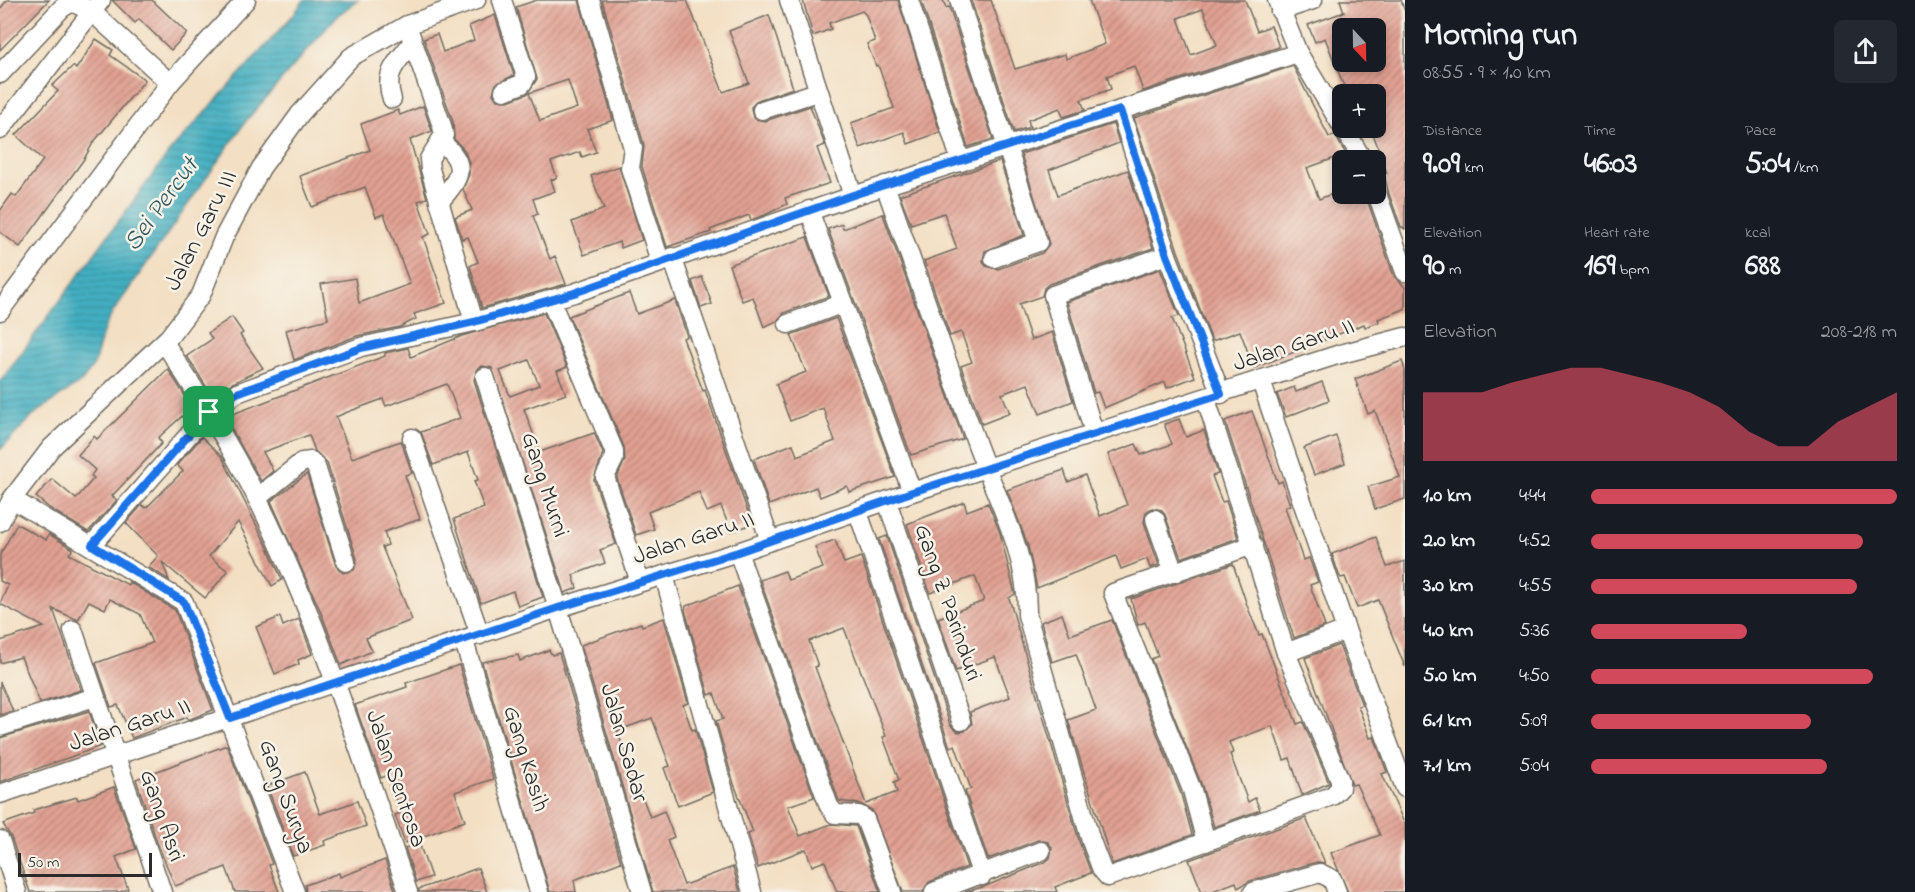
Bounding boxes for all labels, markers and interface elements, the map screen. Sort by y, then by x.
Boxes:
text: Morning run [1423,12,1577,60]
north arrow [1332,18,1386,72]
map controls [1332,18,1386,204]
button: share [1834,20,1897,83]
text: 08:55 · 9 × 1.0 km [1423,59,1551,88]
button: + [1332,84,1386,138]
text: Distance [1423,119,1482,143]
text: Time [1584,119,1616,143]
text: Pace [1745,119,1776,143]
text: 9.09 [1423,143,1460,187]
text: 46:03 [1584,143,1637,187]
text: 5:04 [1745,143,1790,187]
water label: Sei Percut [115,148,210,260]
button: − [1332,150,1386,204]
text: km [1460,156,1484,180]
text: /km [1790,156,1818,180]
street label: Jalan Garu III [157,164,247,298]
text: Elevation [1423,221,1482,245]
text: Heart rate [1584,221,1650,245]
text: kcal [1745,221,1770,245]
text: 90 [1423,245,1445,289]
text: 169 [1584,245,1616,289]
text: 688 [1745,245,1781,289]
text: m [1445,258,1461,282]
text: bpm [1616,258,1649,282]
street label: Jalan Garu II [1229,310,1359,382]
text: Elevation [1423,318,1497,347]
text: 208–218 m [1821,318,1897,347]
pin [183,386,234,437]
icon: arrive [192,395,225,428]
street label: Gang Murni [511,428,577,542]
text: 1.0 km [1423,482,1471,511]
text: 4:44 [1519,482,1545,511]
street label: Jalan Garu II [629,503,759,575]
street label: Gang Z Parinduri [904,520,990,686]
text: 2.0 km [1423,527,1475,556]
text: 4:52 [1519,527,1550,556]
text: 3.0 km [1423,572,1473,601]
text: 4:55 [1519,572,1552,601]
text: 4.0 km [1423,617,1473,646]
text: 5:36 [1519,617,1549,646]
text: 5.0 km [1423,662,1476,691]
text: 4:50 [1519,662,1549,691]
street label: Jalan Sadar [589,680,657,807]
street label: Jalan Garu II [65,690,195,762]
street label: Gang Kasih [492,702,558,816]
street label: Jalan Sentosa [355,706,435,852]
text: 6.1 km [1423,707,1472,736]
text: 5:09 [1519,707,1547,736]
street label: Gang Surya [247,735,322,859]
text: 7.1 km [1423,752,1471,781]
text: 5:04 [1519,752,1549,781]
street label: Gang Asri [129,765,193,867]
scale bar [18,850,152,878]
text: 50 m [27,851,59,875]

